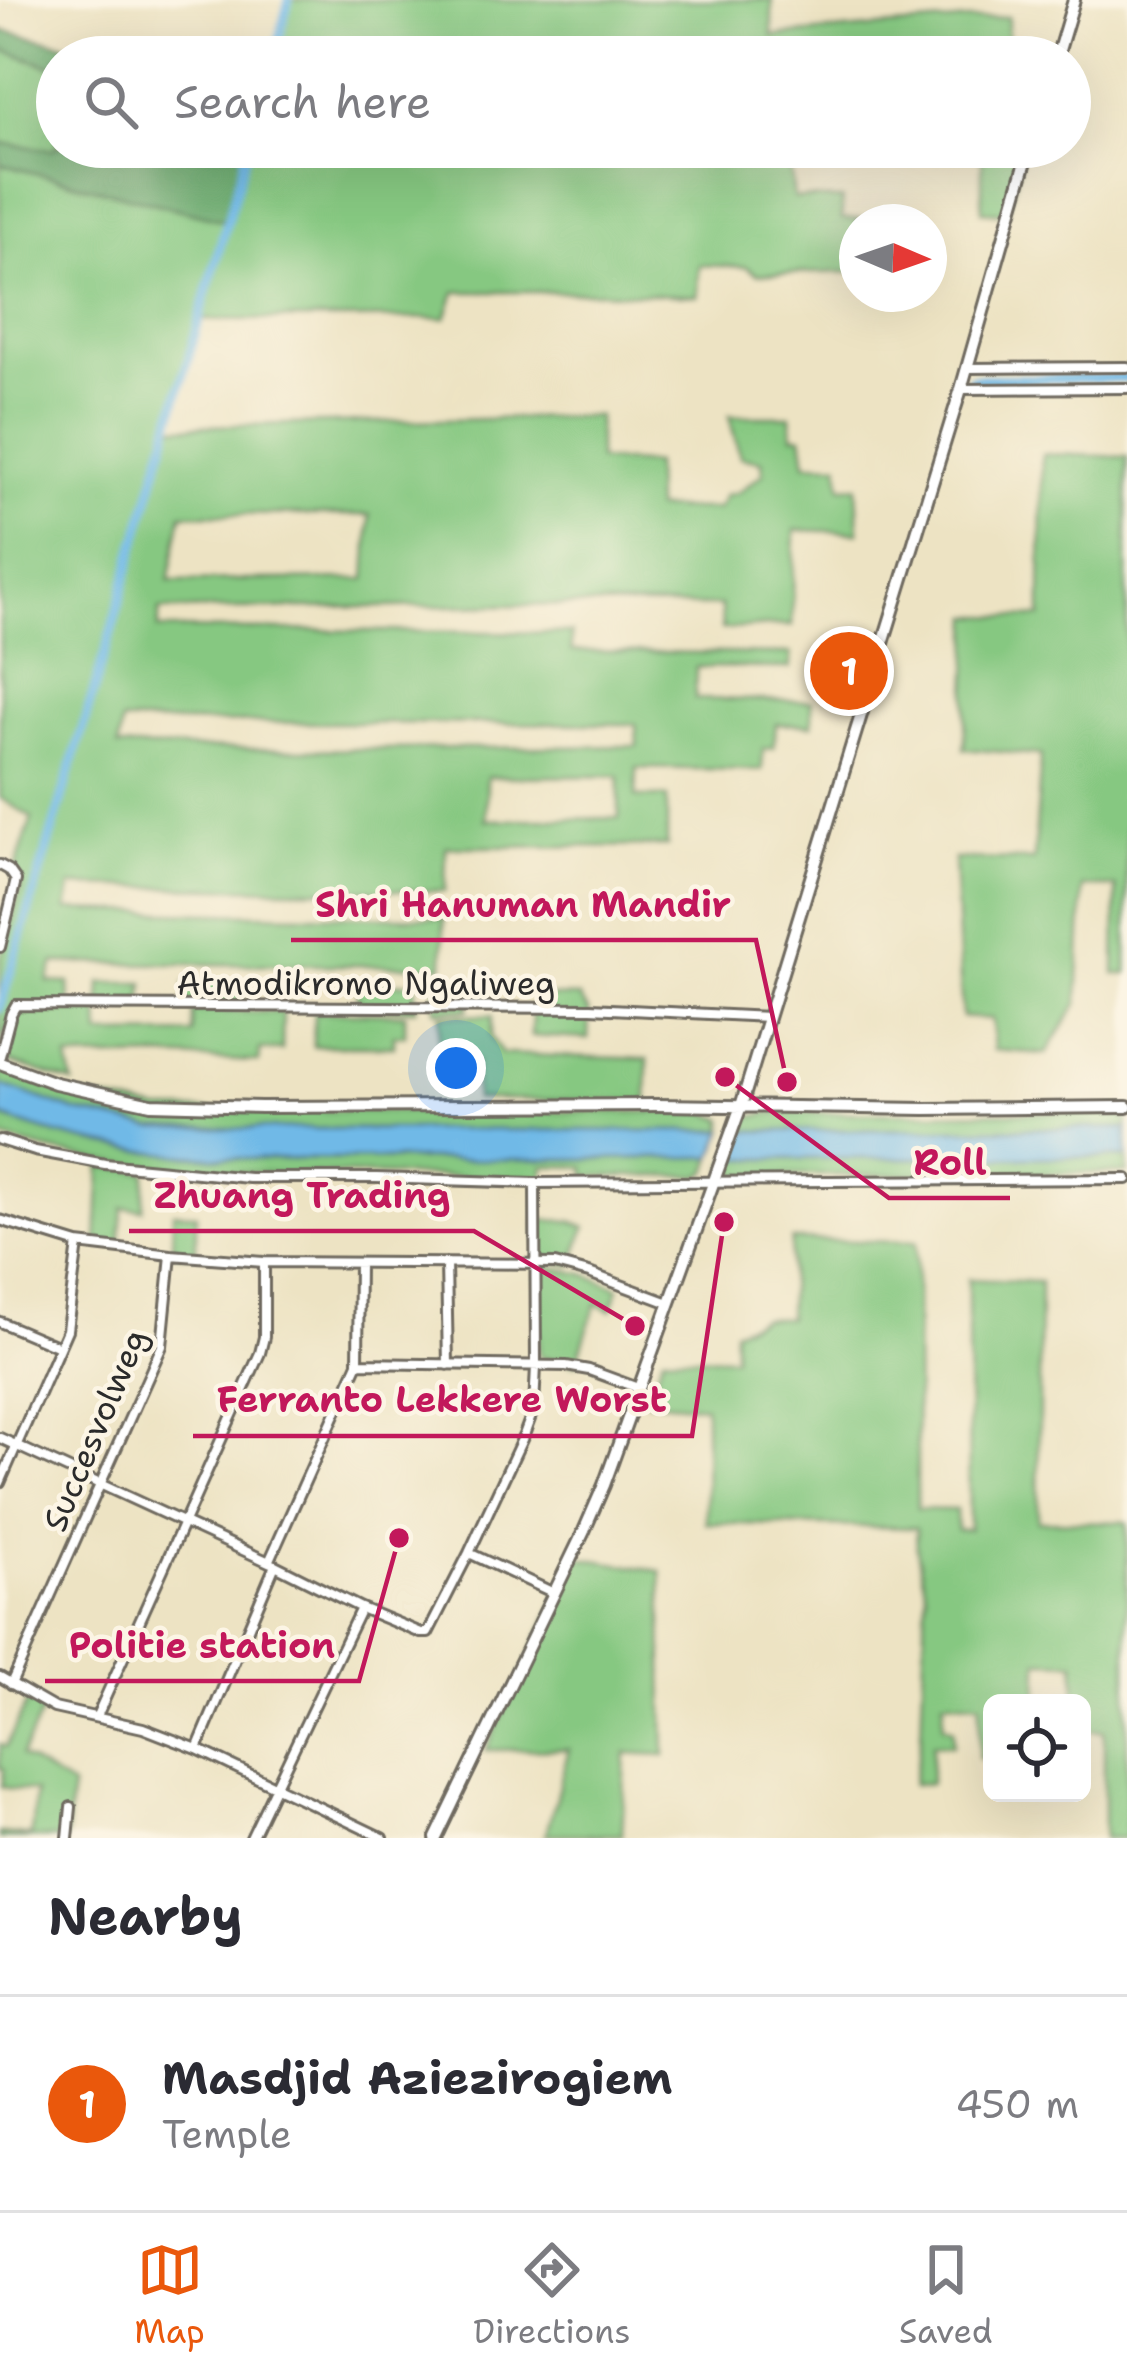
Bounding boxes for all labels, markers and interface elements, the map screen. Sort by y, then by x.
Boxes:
search box [36,36,1091,168]
icon: search [78,69,144,135]
text: Search here [174,72,431,132]
north arrow [839,204,947,312]
pin: 1 [810,626,888,716]
callout: Shri Hanuman Mandir [291,868,756,940]
text: Shri Hanuman Mandir [315,880,731,929]
street label: Atmodikromo Ngaliweg [177,961,555,1006]
your location [426,1038,486,1098]
callout: Roll [889,1126,1010,1198]
text: Roll [913,1138,987,1187]
callout: Zhuang Trading [129,1159,474,1231]
text: Zhuang Trading [154,1171,450,1220]
street label: Succesvolweg [32,1322,158,1538]
callout: Ferranto Lekkere Worst [193,1364,692,1436]
text: Ferranto Lekkere Worst [217,1375,667,1424]
callout: Politie station [45,1609,359,1681]
text: Politie station [69,1621,335,1670]
map controls [983,1694,1091,1802]
button: locate [983,1694,1091,1802]
text: Nearby [48,1882,243,1950]
text: Masdjid Aziezirogiem [162,2048,673,2108]
text: 1 [78,2078,96,2130]
text: 450 m [955,2078,1079,2130]
text: Temple [162,2108,292,2160]
tab: Map [134,2237,205,2354]
tab: Directions [473,2237,631,2354]
tab: Saved [899,2237,993,2354]

